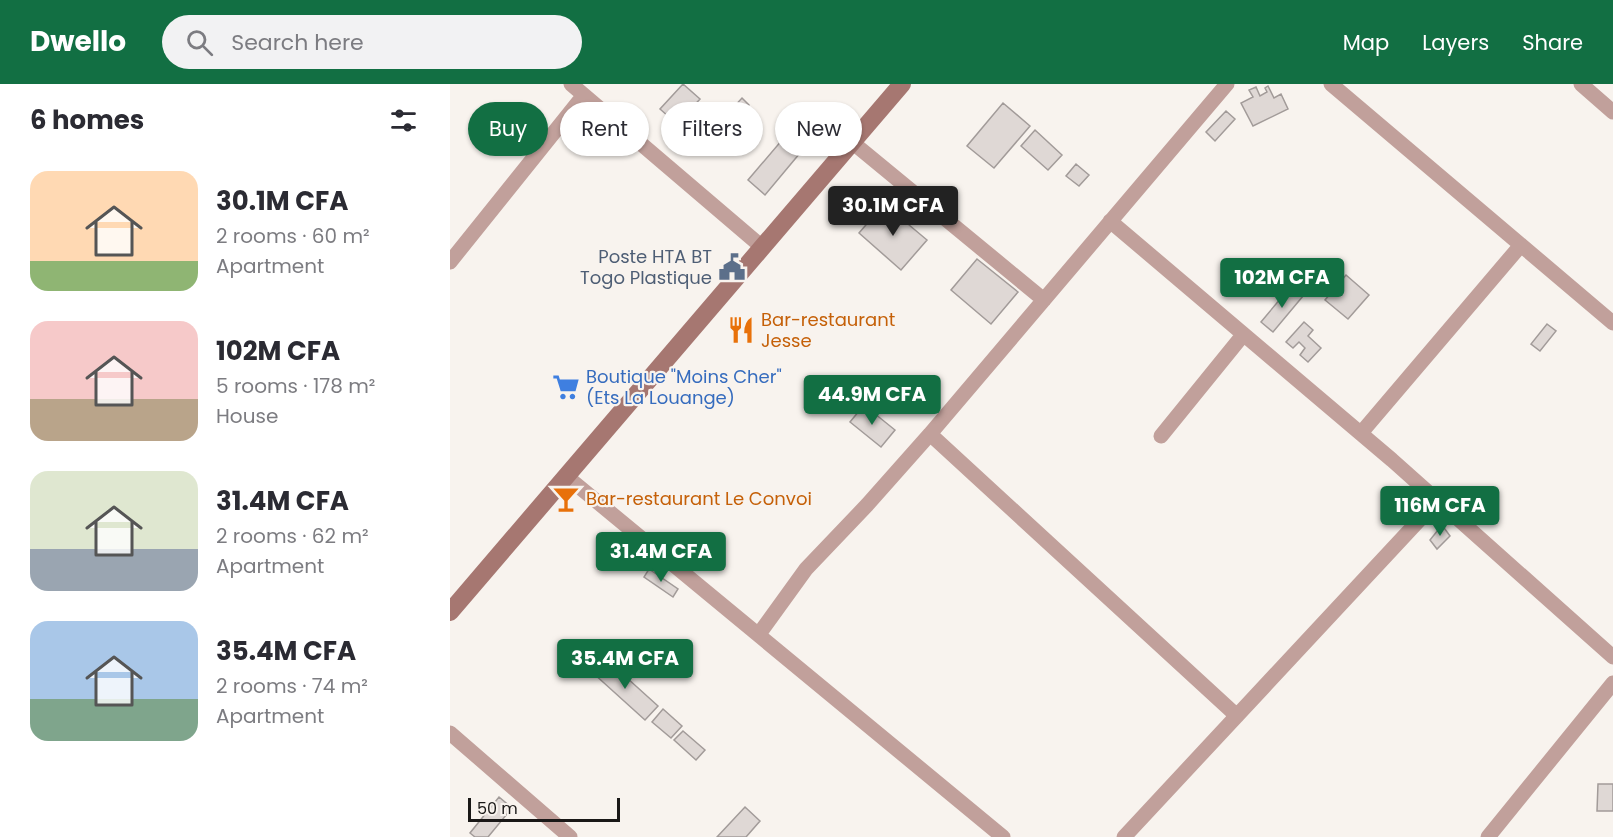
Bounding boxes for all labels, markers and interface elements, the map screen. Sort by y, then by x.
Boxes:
search box [162,15,582,69]
text: Dwello [30,22,126,61]
icon: search [183,26,216,59]
text: Search here [231,27,364,58]
text: Map [1343,28,1389,57]
text: Layers [1422,28,1489,57]
text: Share [1522,28,1583,57]
text: 6 homes [30,102,144,138]
chip: Buy [468,102,548,156]
chip: Rent [560,102,649,156]
chip: Filters [661,102,763,156]
chip: New [775,102,862,156]
icon: filters [387,104,420,137]
text: 30.1M CFA [216,183,348,219]
pin: 30.1M CFA [824,186,962,237]
text: 30.1M CFA [842,191,944,219]
icon: home [78,195,150,267]
text: 2 rooms · 60 m² [216,222,370,250]
place label: Poste HTA BT Togo Plastique [580,244,712,290]
text: Apartment [216,252,324,280]
public building icon: Poste HTA BT Togo Plastique [717,252,747,282]
pin: 102M CFA [1220,258,1344,309]
text: 102M CFA [1234,263,1330,291]
place label: Bar-restaurant Jesse [761,307,895,353]
restaurant icon: Bar-restaurant Jesse [726,315,756,345]
text: 102M CFA [216,333,340,369]
icon: home [78,345,150,417]
place label: Boutique "Moins Cher" (Ets La Louange) [586,364,782,410]
text: 5 rooms · 178 m² [216,372,375,400]
supermarket icon: Boutique "Moins Cher" (Ets La Louange) [551,372,581,402]
pin: 44.9M CFA [803,375,941,426]
text: 44.9M CFA [818,380,926,408]
text: House [216,402,278,430]
text: 31.4M CFA [216,483,349,519]
bar icon: Bar-restaurant Le Convoi [551,484,581,514]
place label: Bar-restaurant Le Convoi [586,486,812,511]
pin: 116M CFA [1378,486,1502,537]
text: 116M CFA [1394,491,1486,519]
icon: home [78,495,150,567]
text: 2 rooms · 62 m² [216,522,369,550]
pin: 31.4M CFA [592,532,730,583]
text: 31.4M CFA [610,537,712,565]
text: Apartment [216,552,324,580]
text: 35.4M CFA [216,633,356,669]
pin: 35.4M CFA [556,639,694,690]
text: 35.4M CFA [571,644,679,672]
icon: home [78,645,150,717]
text: 2 rooms · 74 m² [216,672,368,700]
text: Apartment [216,702,324,730]
scale bar [468,795,620,822]
text: 50 m [477,797,518,820]

